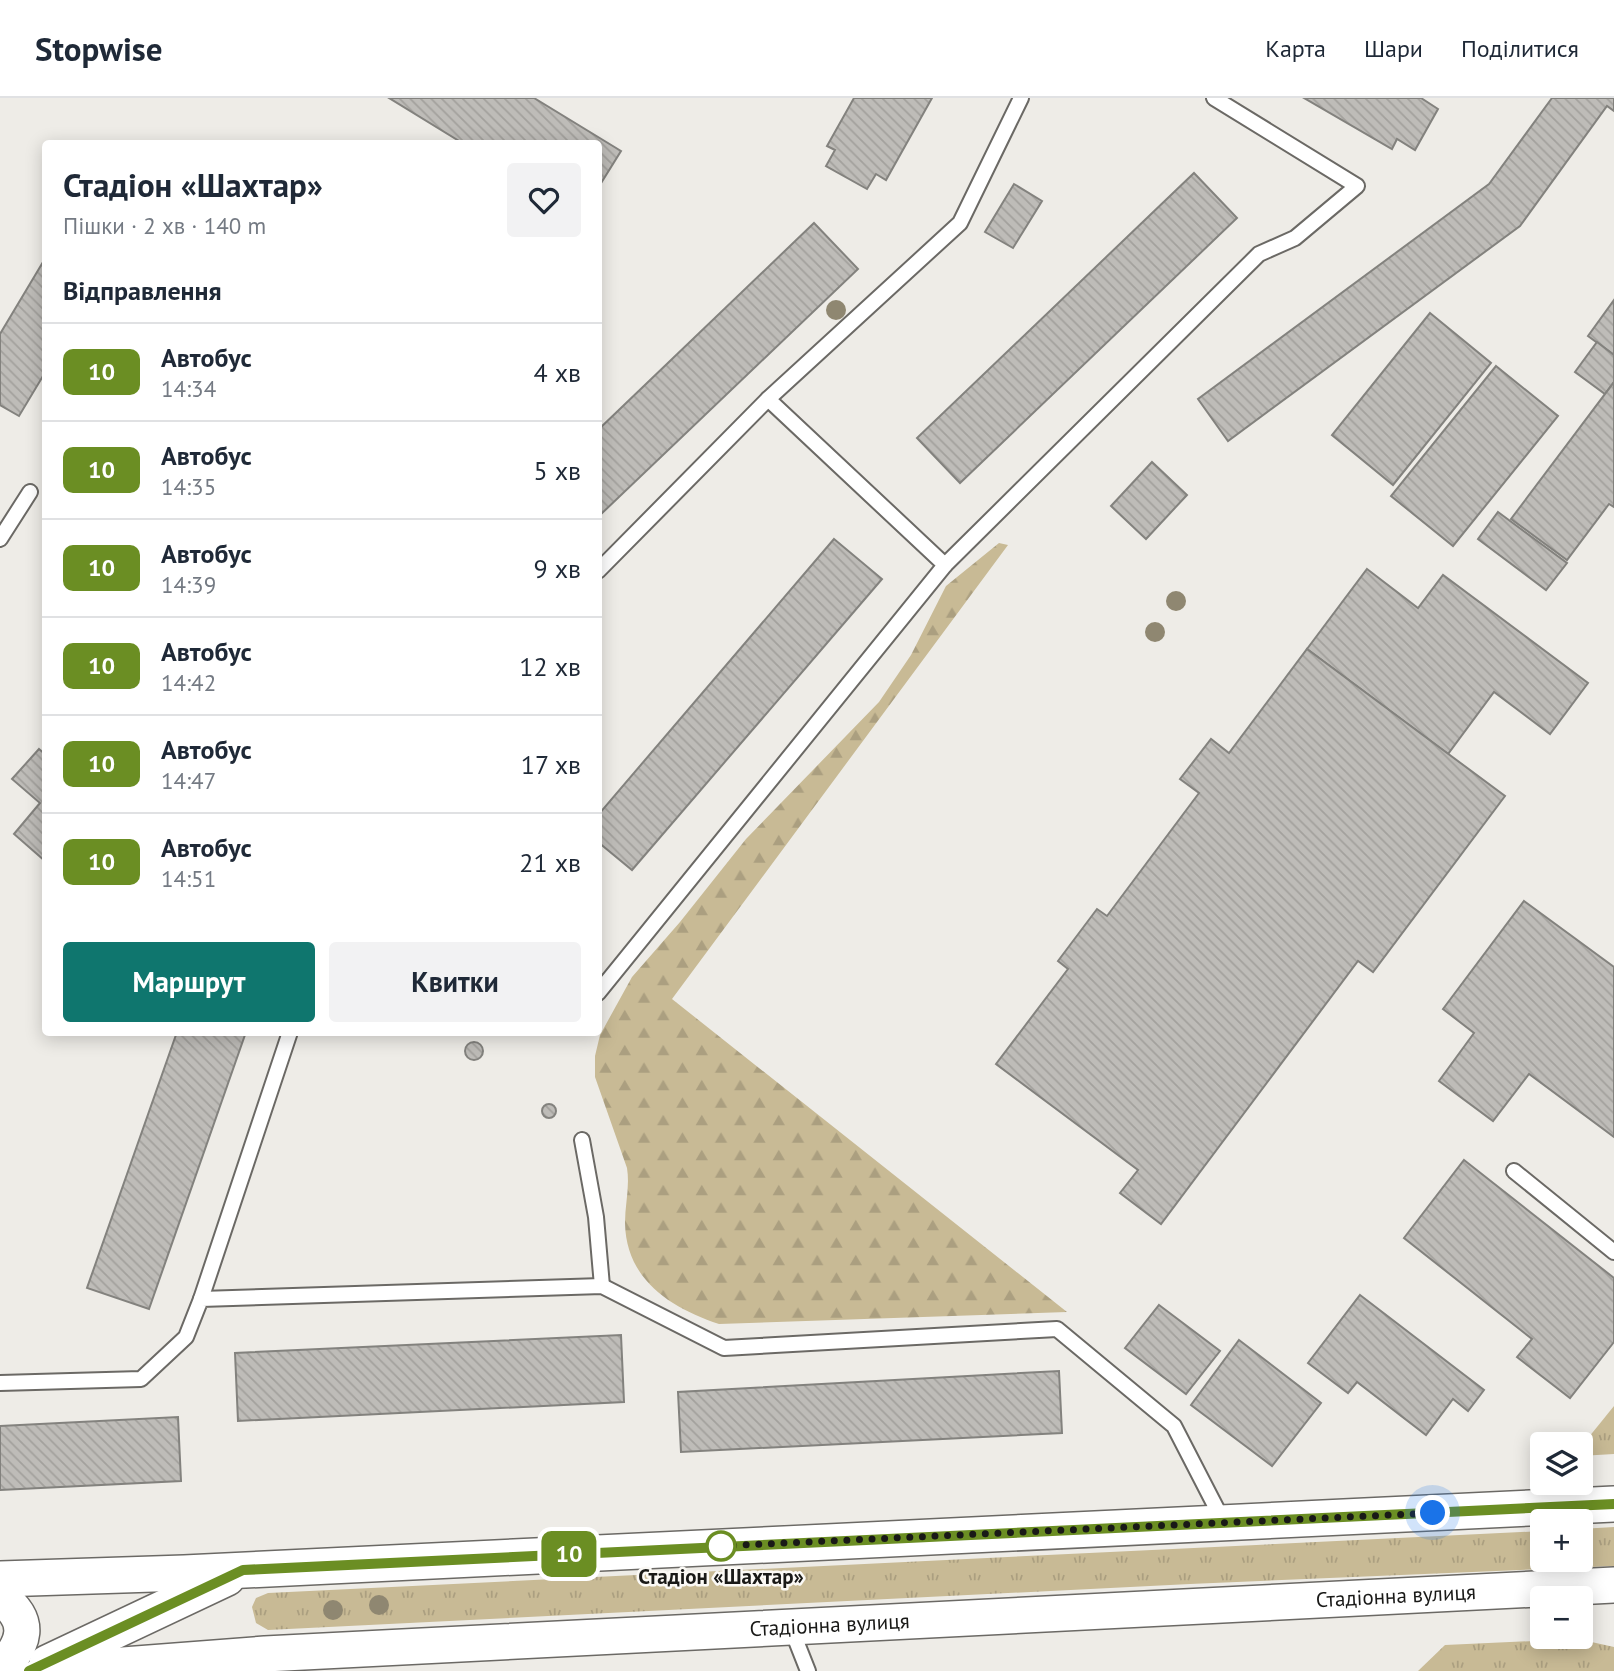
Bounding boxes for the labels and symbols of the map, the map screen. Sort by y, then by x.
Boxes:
your location [1415,1495,1450,1530]
line badge: 10 [538,1531,600,1577]
marker: Стадіон «Шахтар» [706,1531,736,1561]
place label: Стадіон «Шахтар» [638,1563,804,1590]
street label: Стадіонна вулиця [1315,1578,1476,1613]
street label: Стадіонна вулиця [749,1607,910,1642]

